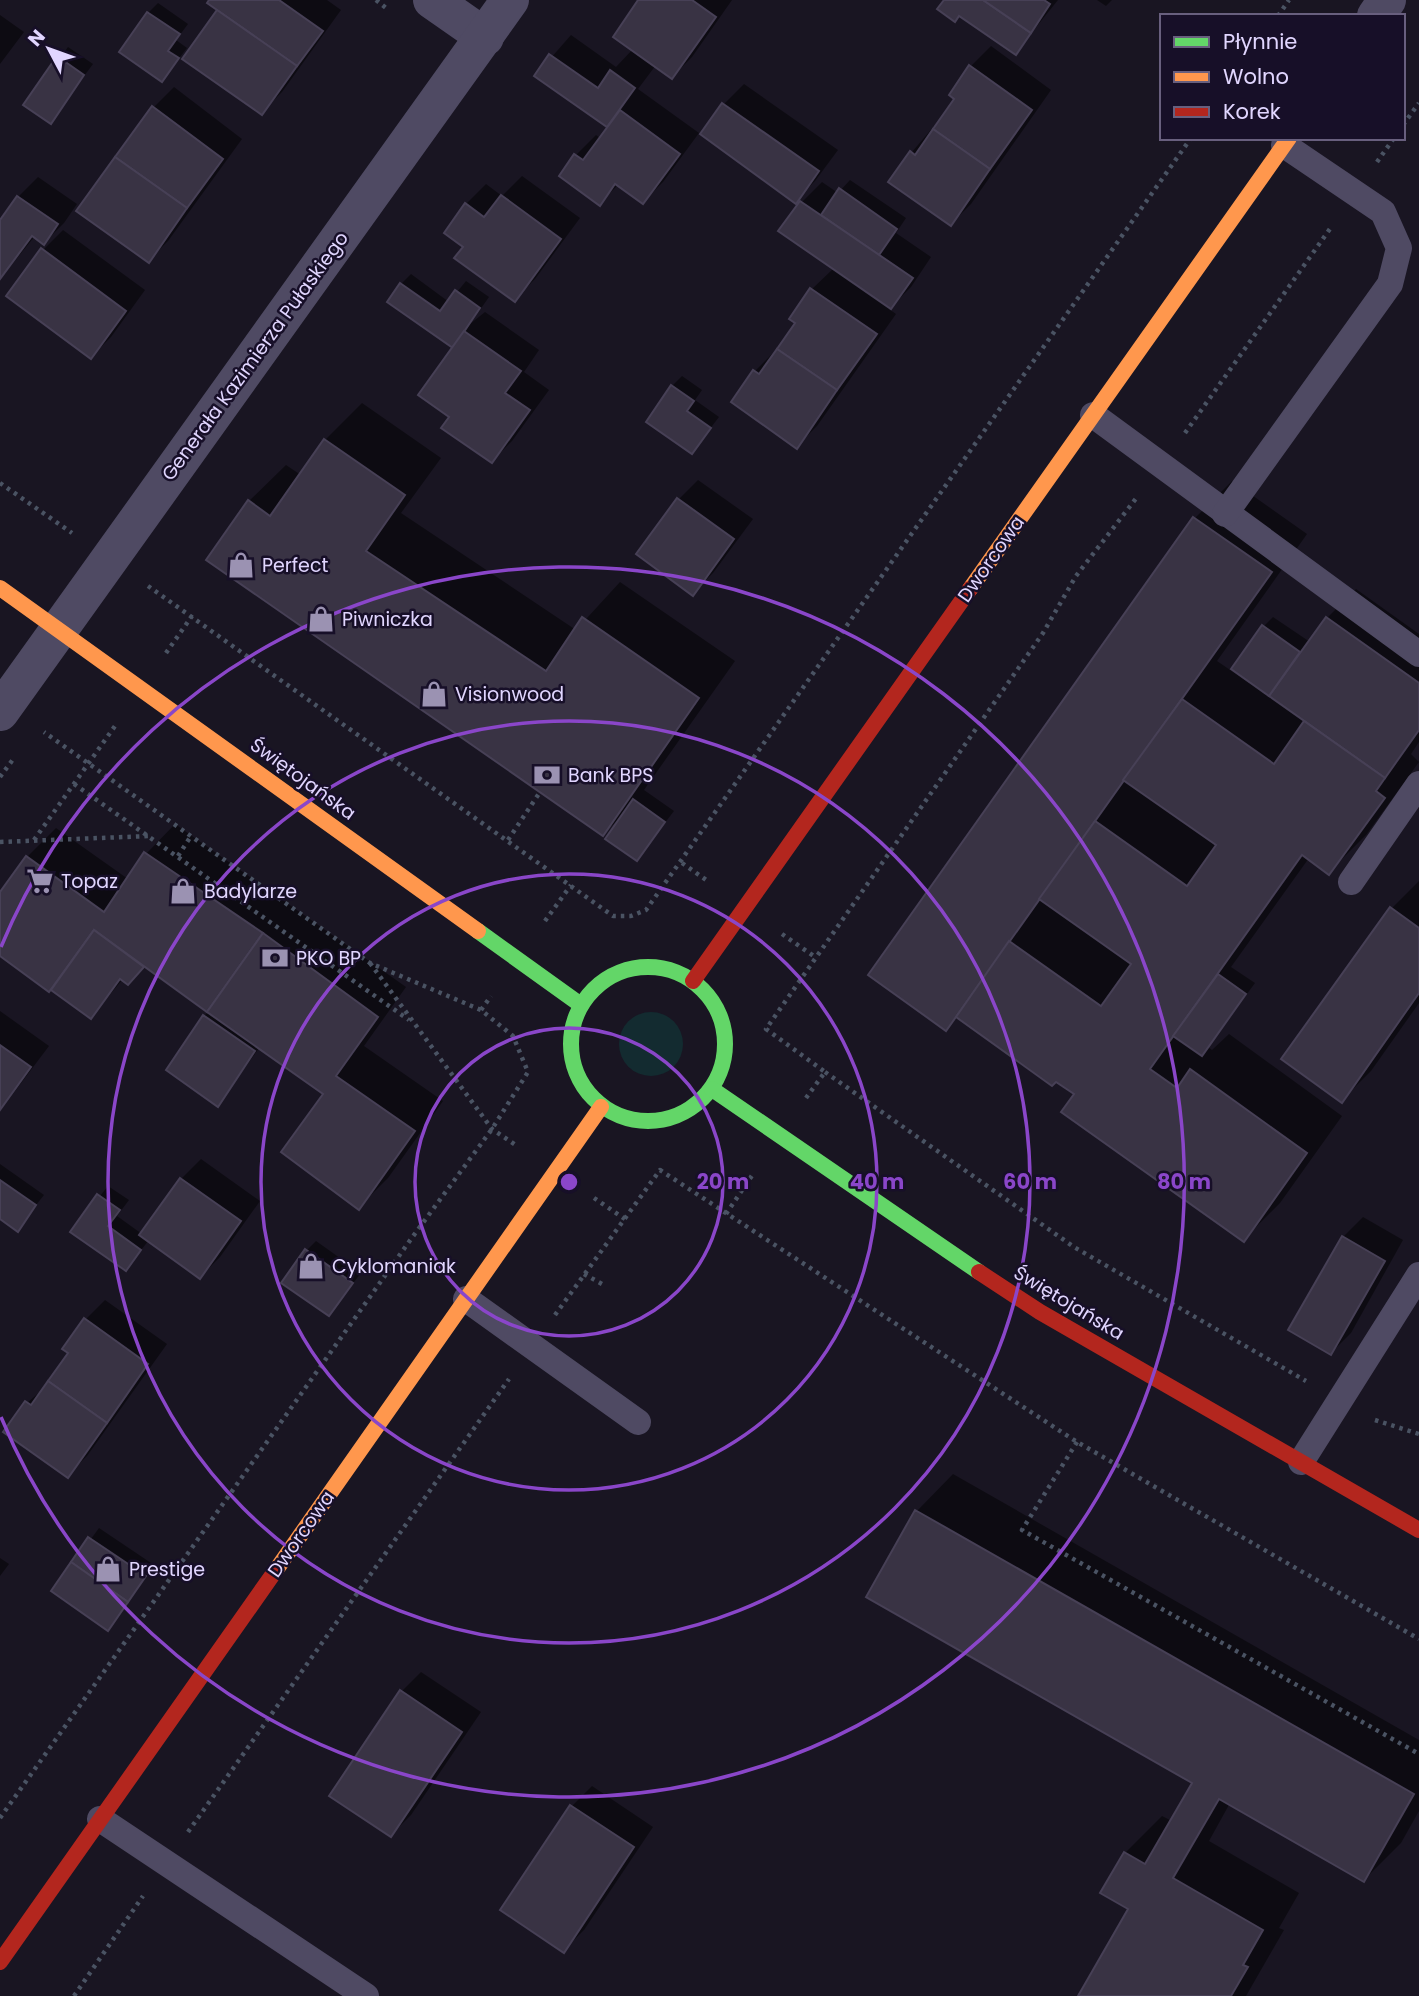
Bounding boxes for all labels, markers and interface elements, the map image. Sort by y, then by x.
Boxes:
north arrow [14,14,84,84]
legend [1160,14,1405,140]
text: N [22,24,51,52]
text: Płynnie [1223,27,1297,56]
text: Wolno [1223,62,1289,91]
text: Korek [1223,97,1281,126]
street label: Generała Kazimierza Pułaskiego [155,226,355,486]
street label: Dworcowa [951,510,1031,608]
shop icon: Perfect [226,550,256,580]
place label: Perfect [262,552,328,579]
shop icon: Piwniczka [306,604,336,634]
place label: Piwniczka [342,606,433,633]
shop icon: Visionwood [419,679,449,709]
place label: Visionwood [455,681,564,708]
street label: Świętojańska [245,731,361,827]
bank icon: Bank BPS [532,760,562,790]
place label: Bank BPS [568,762,653,789]
supermarket icon: Topaz [25,866,55,896]
place label: Topaz [61,868,118,895]
shop icon: Badylarze [168,876,198,906]
place label: Badylarze [204,878,297,905]
bank icon: PKO BP [260,943,290,973]
place label: PKO BP [296,945,361,972]
text: 20 m [697,1167,749,1196]
text: 40 m [850,1167,904,1196]
text: 60 m [1003,1167,1057,1196]
text: 80 m [1157,1167,1211,1196]
centre of rings [557,1170,581,1194]
shop icon: Cyklomaniak [296,1251,326,1281]
place label: Cyklomaniak [332,1253,456,1280]
street label: Świętojańska [1009,1259,1129,1347]
street label: Dworcowa [261,1485,341,1583]
shop icon: Prestige [93,1554,123,1584]
place label: Prestige [129,1556,205,1583]

